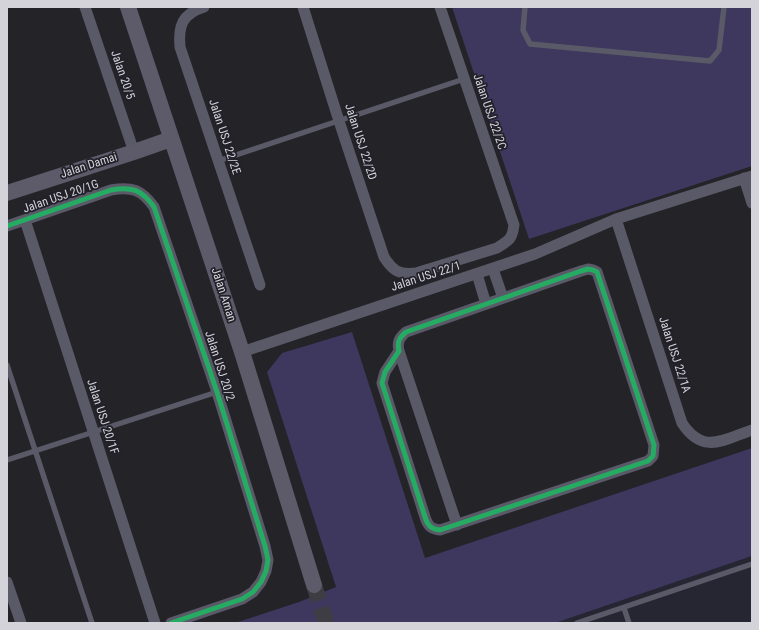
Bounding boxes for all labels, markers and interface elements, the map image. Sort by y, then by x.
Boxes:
street label: Jalan 20/5 [107,49,137,101]
street label: Jalan USJ 22/2C [469,72,509,152]
street label: Jalan USJ 22/2E [205,98,243,176]
street label: Jalan USJ 22/2D [341,102,379,182]
street label: Jalan Damai [59,150,119,182]
street label: Jalan USJ 20/1G [21,177,101,217]
street label: Jalan USJ 22/1 [389,259,463,295]
street label: Jalan Aman [207,266,239,324]
street label: Jalan USJ 22/1A [655,315,693,395]
street label: Jalan USJ 20/2 [201,329,237,403]
street label: Jalan USJ 20/1F [83,378,121,456]

